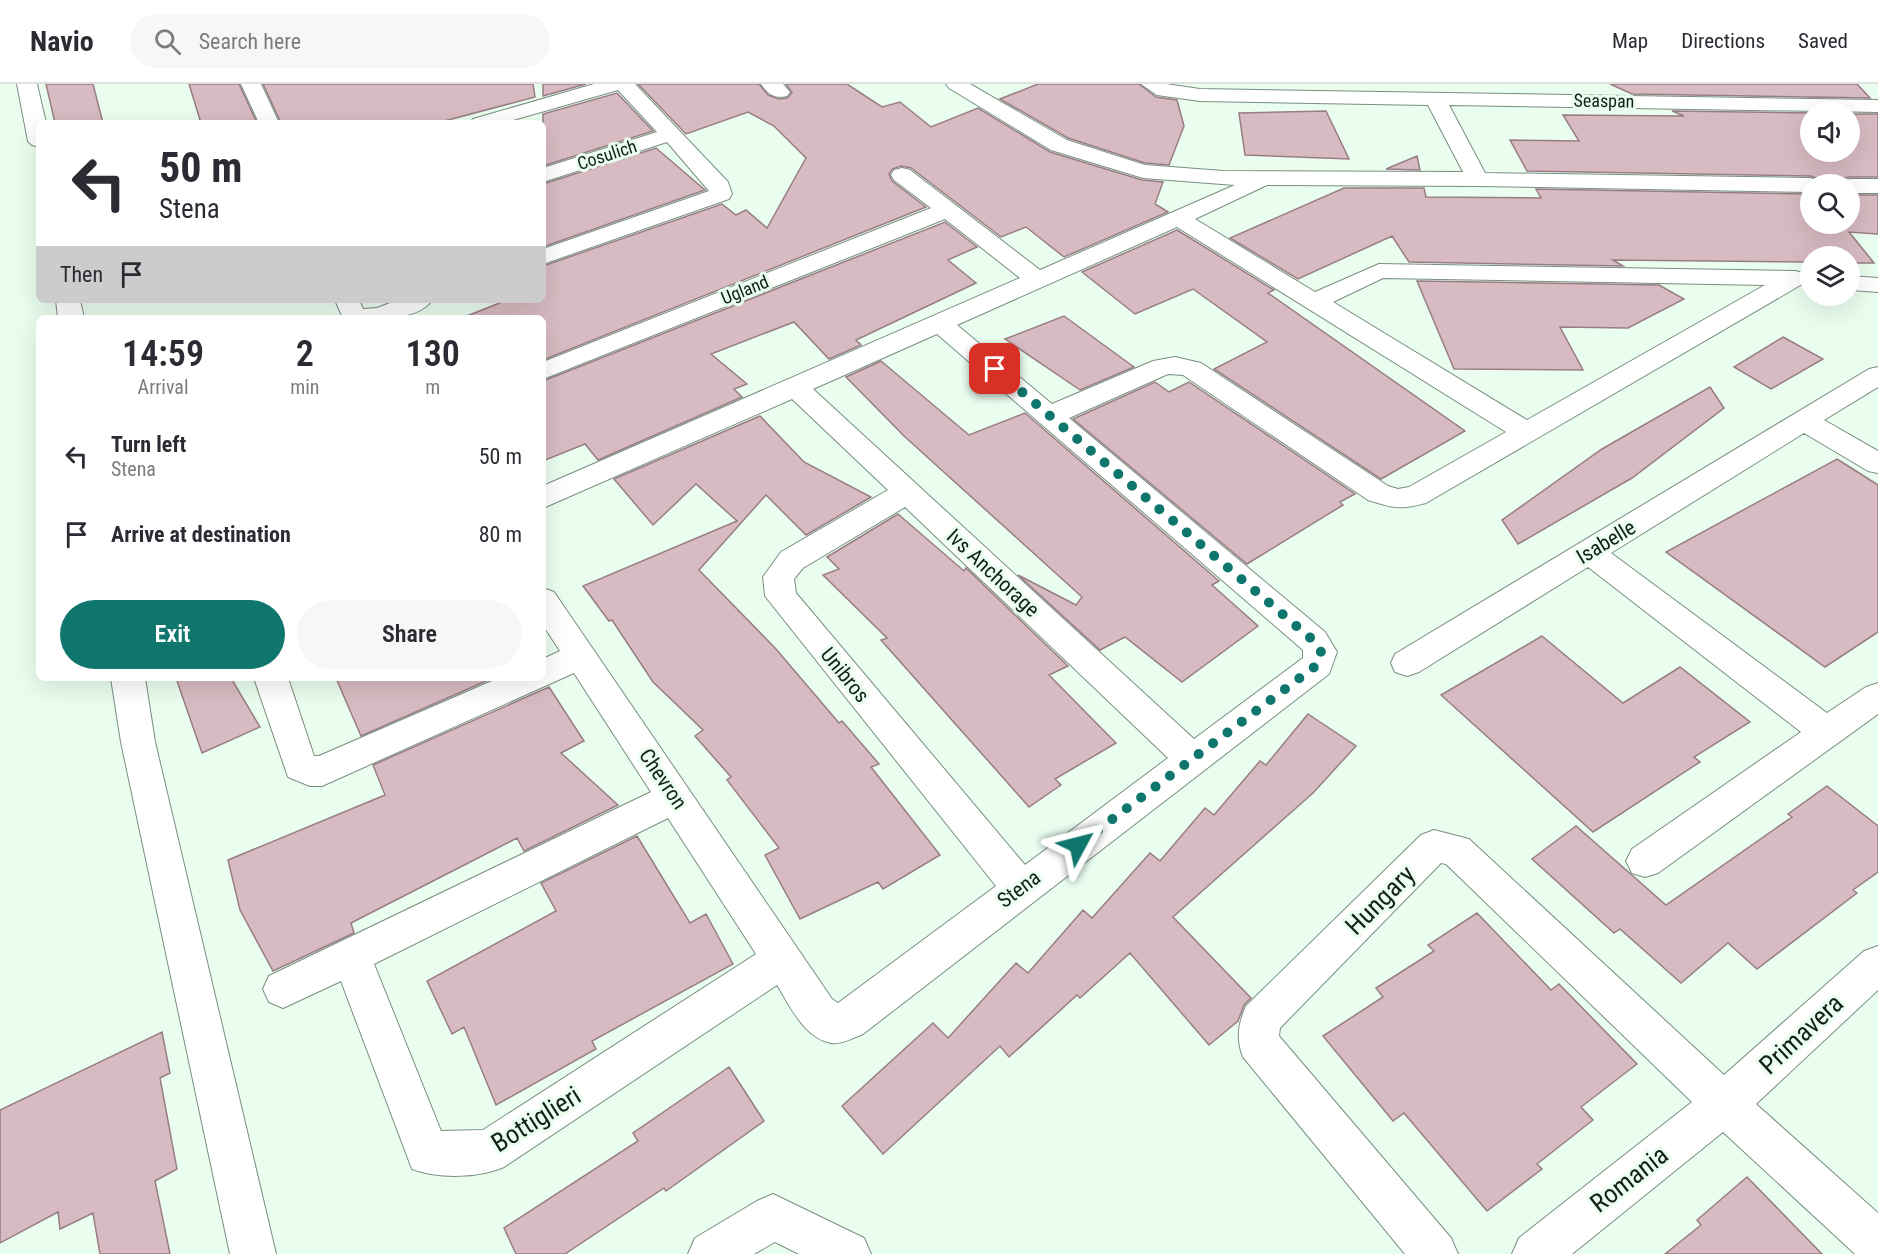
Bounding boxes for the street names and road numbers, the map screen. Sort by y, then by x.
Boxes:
street label: Seaspan [1573,89,1635,112]
street label: Cosulich [574,135,639,174]
street label: Ugland [718,271,772,309]
street label: Isabelle [1572,515,1640,569]
street label: Ivs Anchorage [942,524,1044,622]
street label: Unibros [816,643,874,707]
street label: Chevron [634,744,692,814]
street label: Hungary [1339,859,1421,941]
street label: Stena [993,865,1045,913]
street label: Primavera [1753,988,1849,1080]
street label: Bottiglieri [486,1080,586,1158]
street label: Romania [1584,1140,1674,1218]

